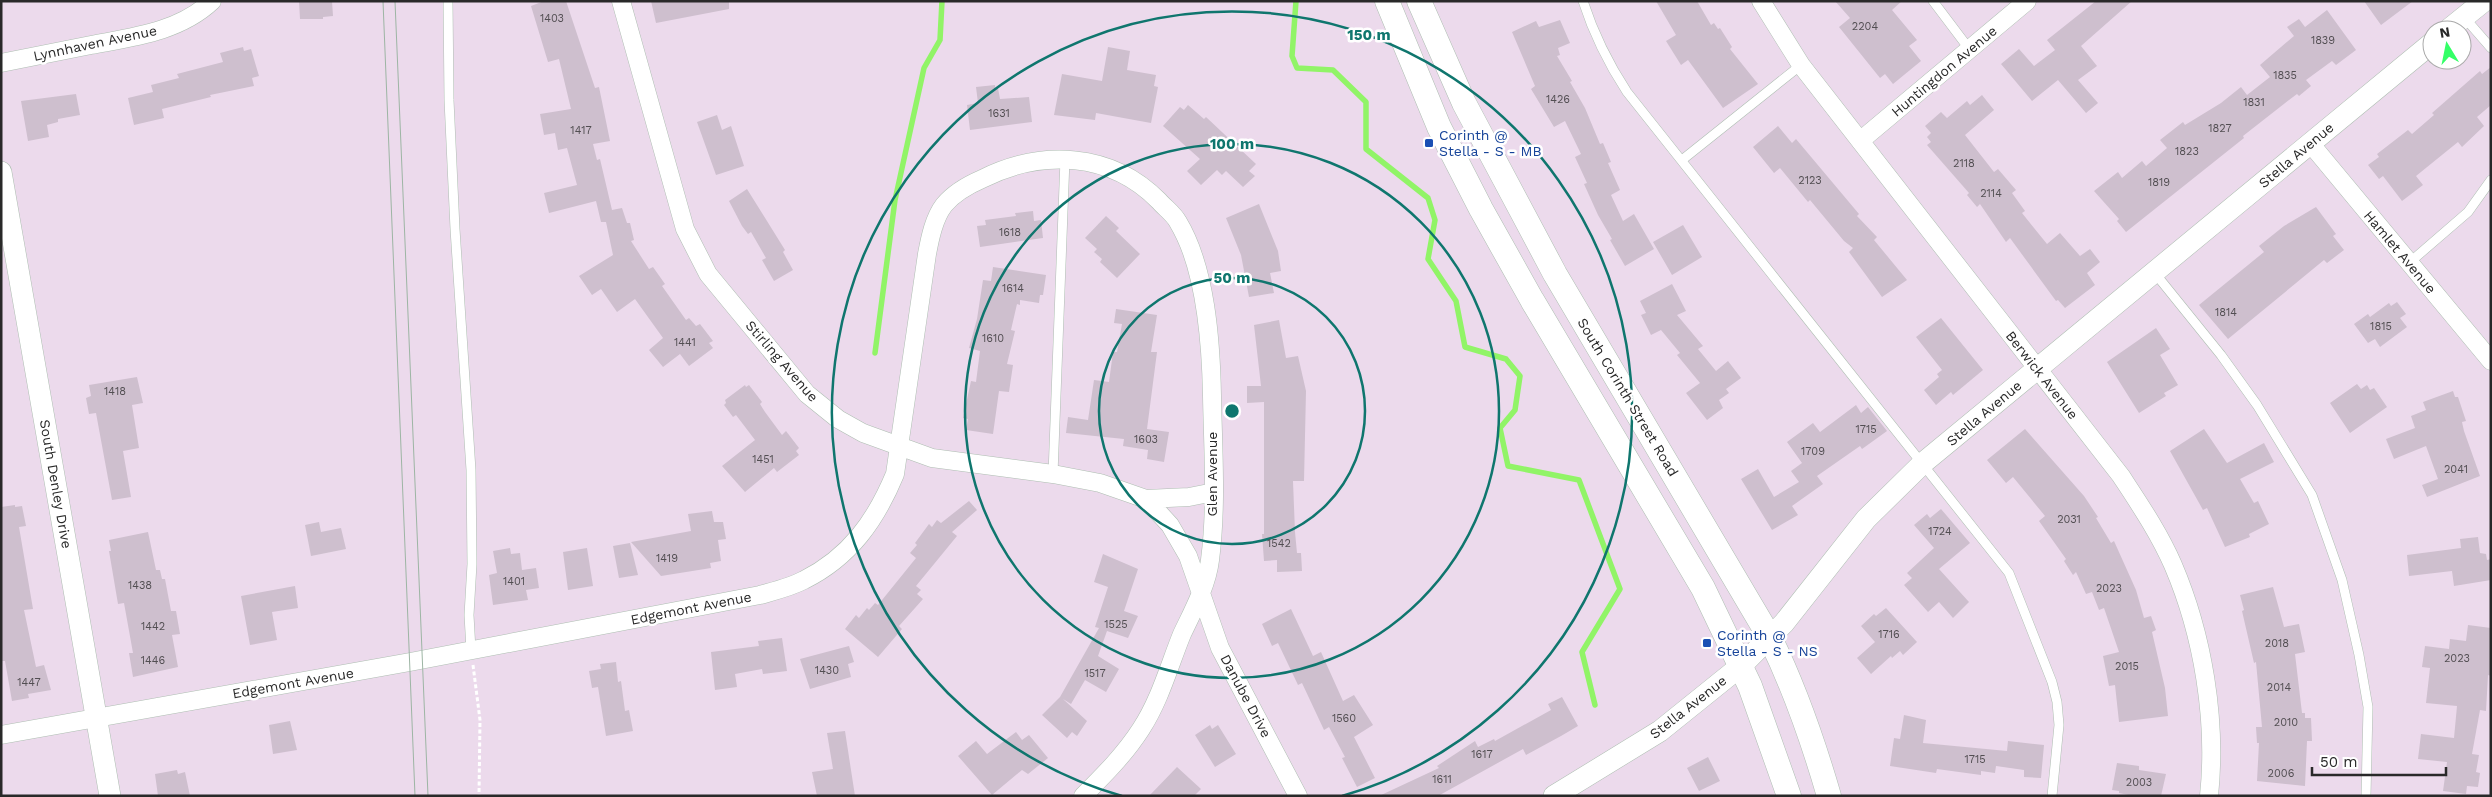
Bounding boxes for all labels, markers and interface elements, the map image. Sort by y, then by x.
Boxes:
house number: 1403 [540,12,564,25]
house number: 2204 [1852,20,1878,33]
north arrow [2422,20,2472,70]
street label: Lynnhaven Avenue [32,22,158,64]
street label: Huntingdon Avenue [1888,22,2000,120]
text: N [2438,23,2451,41]
text: 150 m [1347,26,1391,44]
house number: 1839 [2311,34,2335,47]
house number: 1835 [2273,69,2297,82]
house number: 1426 [1546,93,1570,106]
house number: 1831 [2243,96,2265,109]
house number: 1631 [988,107,1010,120]
street label: Stella Avenue [2255,119,2337,191]
house number: 1827 [2208,122,2232,135]
house number: 1417 [570,124,592,137]
place label: Corinth @ Stella - S - MB [1439,127,1542,159]
text: 100 m [1210,135,1254,153]
marker: Corinth @ Stella - S - MB [1423,137,1435,149]
house number: 1823 [2175,145,2199,158]
house number: 2118 [1953,157,1975,170]
house number: 2123 [1798,174,1822,187]
house number: 1819 [2148,176,2170,189]
house number: 2114 [1980,187,2002,200]
street label: Hamlet Avenue [2361,207,2439,297]
house number: 1618 [999,226,1021,239]
text: 50 m [1214,269,1250,287]
house number: 1614 [1002,282,1024,295]
house number: 1814 [2215,306,2237,319]
street label: South Corinth Street Road [1574,315,1682,479]
street label: Stirling Avenue [742,317,822,405]
house number: 1815 [2370,320,2392,333]
street label: Berwick Avenue [2003,328,2081,422]
house number: 1610 [982,332,1004,345]
house number: 1441 [674,336,696,349]
street label: Stella Avenue [1943,377,2025,449]
house number: 1418 [104,385,126,398]
centre of rings [1223,402,1241,420]
street label: South Denley Drive [37,418,75,550]
house number: 1715 [1855,423,1877,436]
street label: Glen Avenue [1204,432,1220,516]
house number: 1603 [1134,433,1158,446]
house number: 1709 [1801,445,1825,458]
house number: 1451 [752,453,774,466]
house number: 2041 [2444,463,2468,476]
house number: 2031 [2057,513,2081,526]
house number: 1724 [1928,525,1952,538]
house number: 1542 [1267,537,1291,550]
house number: 1419 [656,552,678,565]
house number: 1401 [503,575,525,588]
house number: 1438 [128,579,152,592]
house number: 2023 [2096,582,2122,595]
street label: Edgemont Avenue [629,588,753,628]
house number: 1525 [1104,618,1128,631]
house number: 1442 [141,620,165,633]
place label: Corinth @ Stella - S - NS [1717,627,1818,659]
house number: 1716 [1878,628,1900,641]
marker: Corinth @ Stella - S - NS [1701,637,1713,649]
house number: 2018 [2265,637,2289,650]
street label: Danube Drive [1217,652,1275,740]
house number: 2023 [2444,652,2470,665]
house number: 1446 [141,654,166,667]
house number: 2015 [2115,660,2139,673]
street label: Edgemont Avenue [231,664,355,702]
house number: 1430 [815,664,839,677]
house number: 1517 [1084,667,1106,680]
street label: Stella Avenue [1646,672,1730,742]
house number: 1447 [17,676,41,689]
house number: 2014 [2267,681,2291,694]
house number: 1560 [1332,712,1356,725]
house number: 2010 [2274,716,2298,729]
scale bar [2312,744,2446,776]
house number: 1617 [1471,748,1493,761]
house number: 1715 [1964,753,1986,766]
text: 50 m [2320,753,2357,771]
house number: 2006 [2268,767,2295,780]
house number: 1611 [1432,773,1452,786]
house number: 2003 [2126,776,2152,789]

